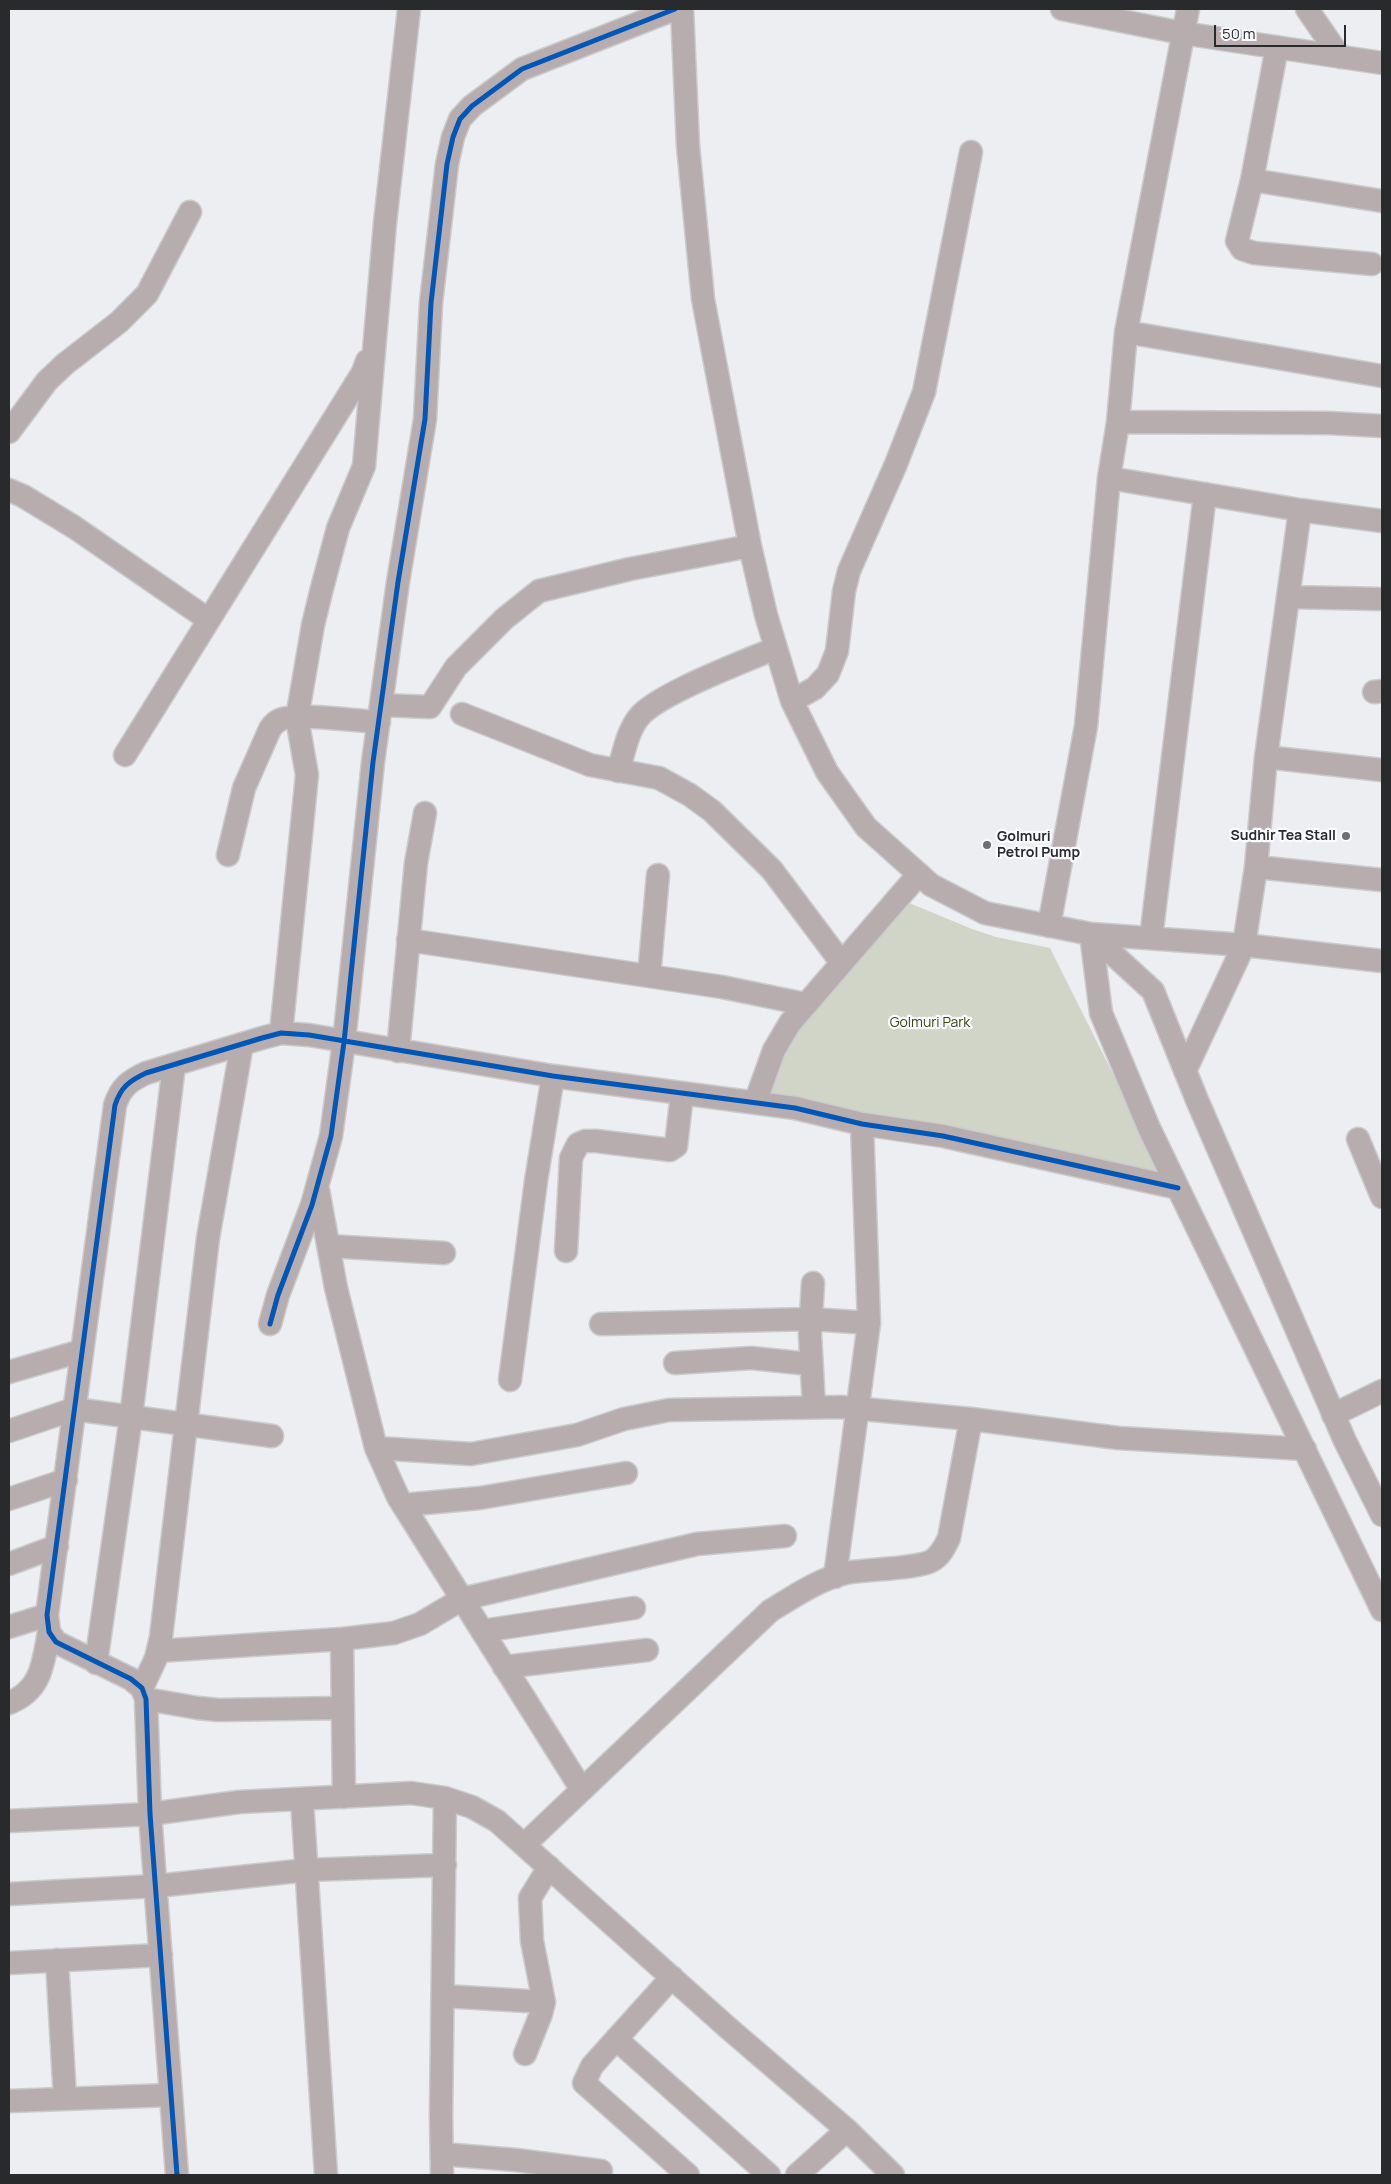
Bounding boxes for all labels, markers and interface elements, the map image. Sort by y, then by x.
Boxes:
scale bar [1216,15,1348,47]
text: 50 m [1222,23,1256,44]
place label: Sudhir Tea Stall [1231,828,1336,844]
place label: Golmuri Petrol Pump [997,829,1080,862]
marker: Sudhir Tea Stall [1340,830,1352,842]
marker: Golmuri Petrol Pump [981,839,993,851]
park label: Golmuri Park [890,1015,970,1031]

